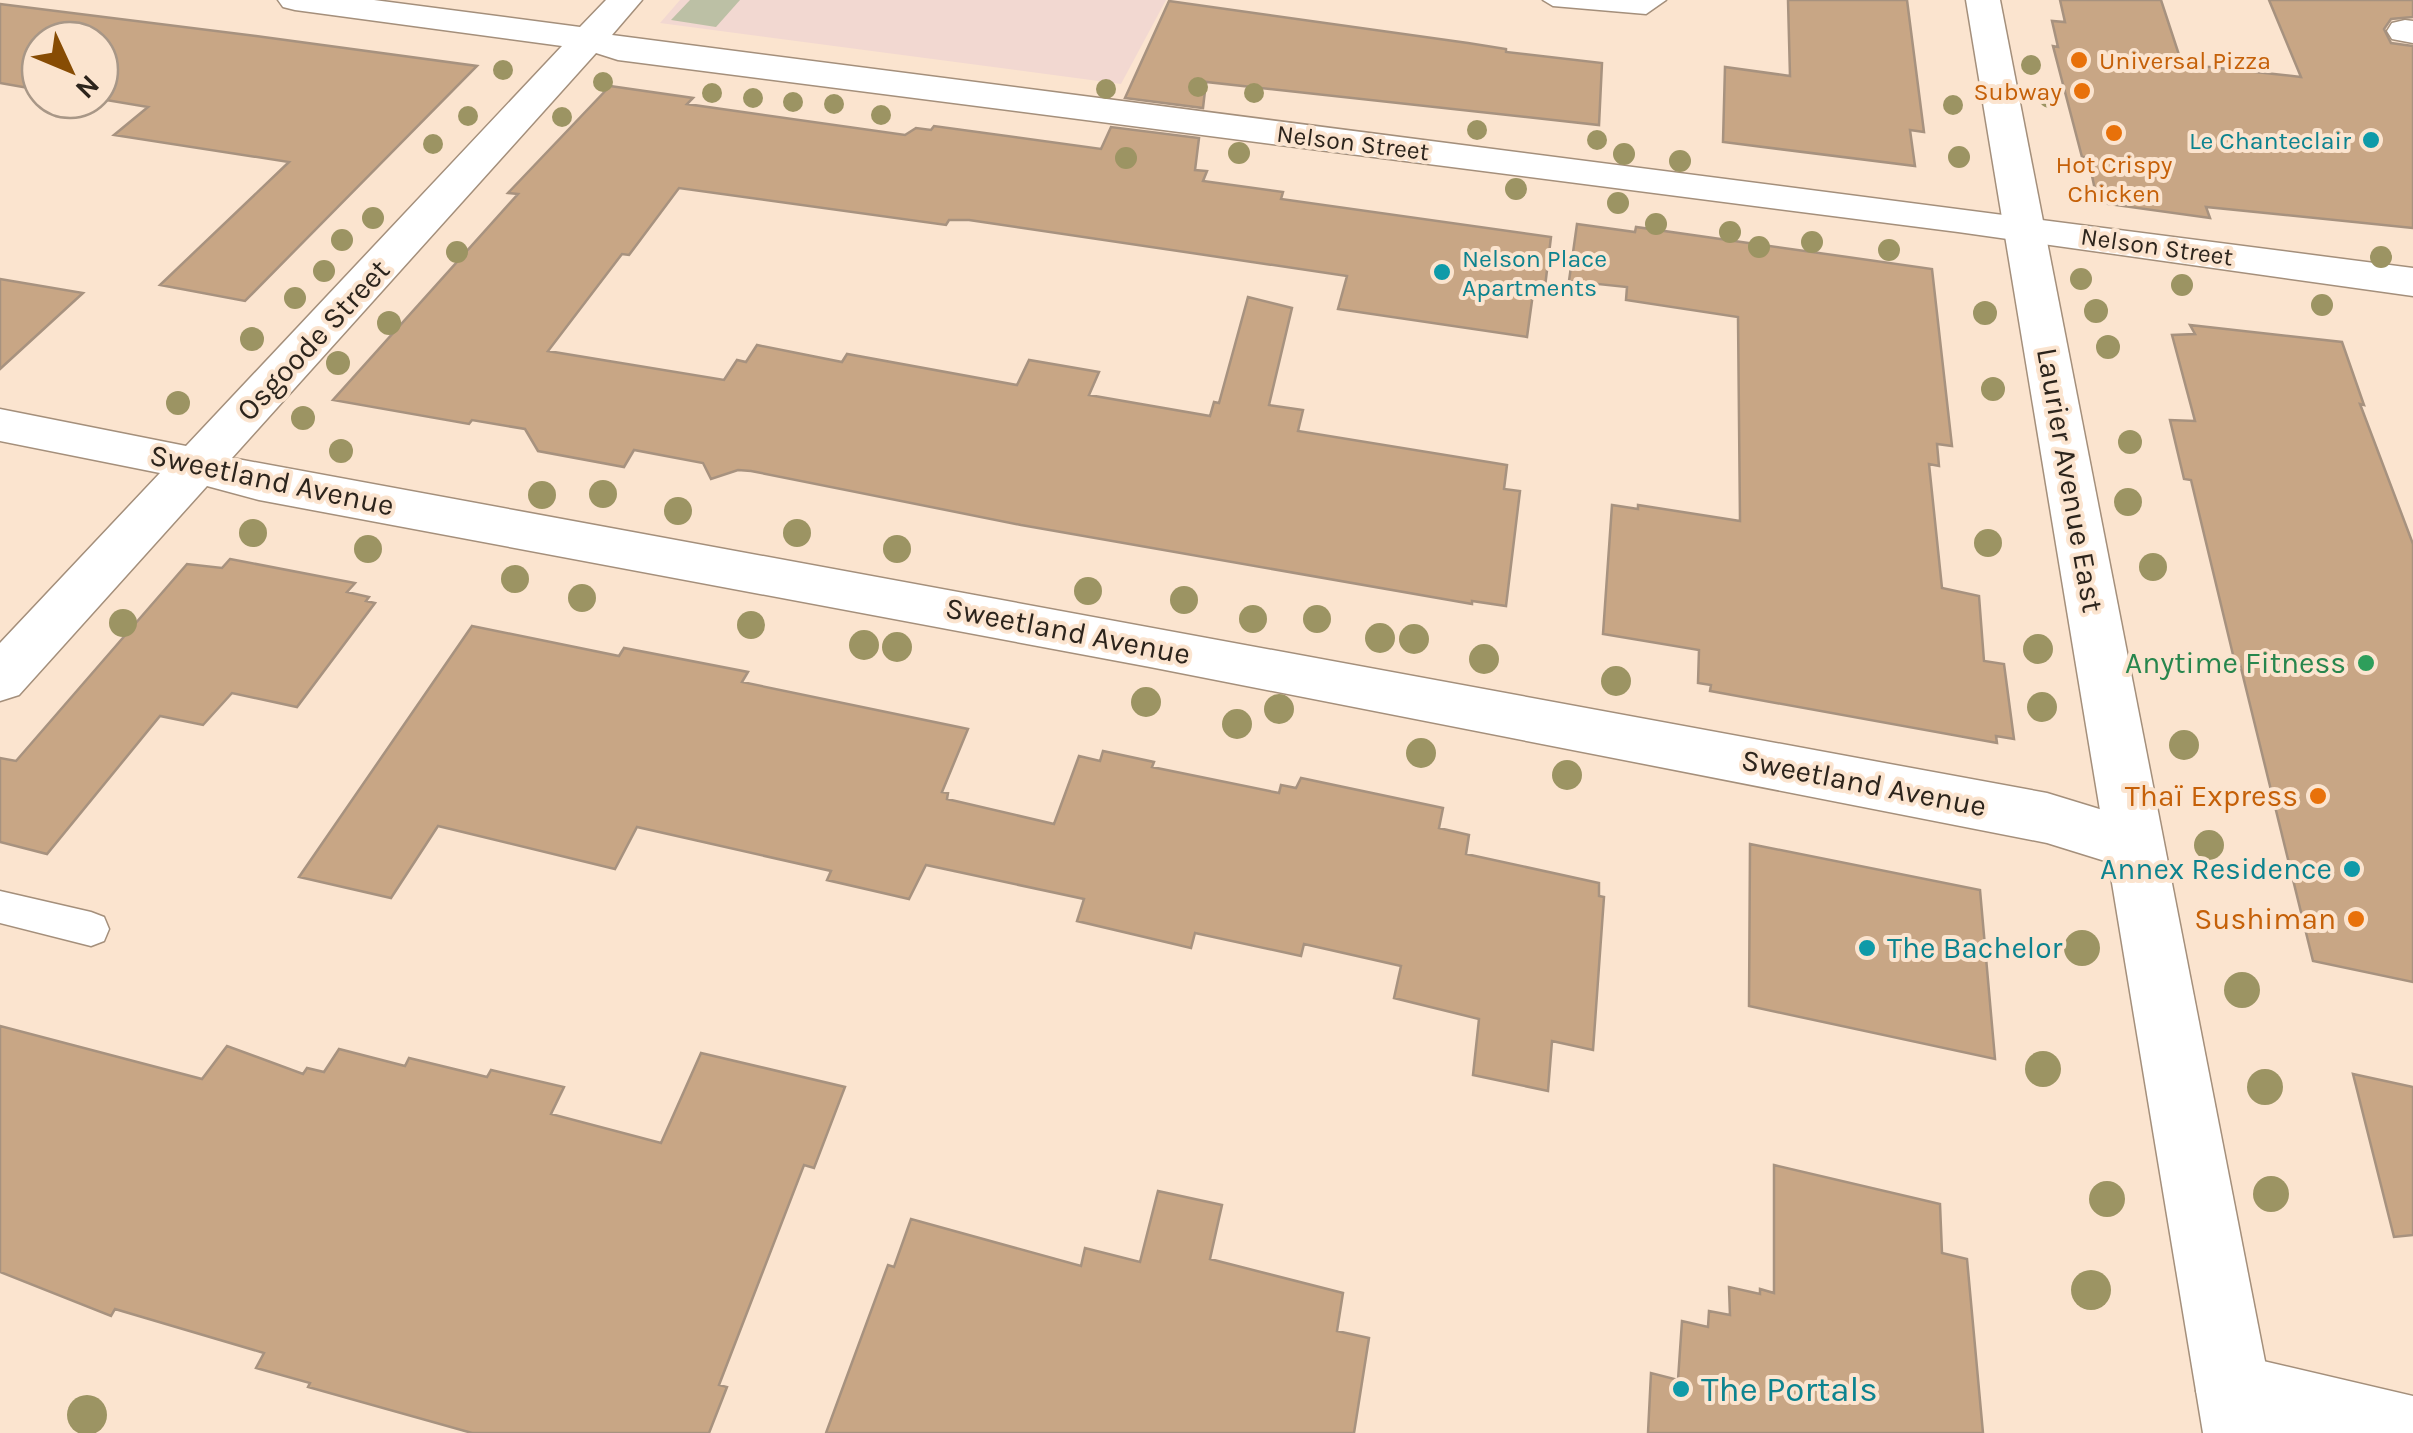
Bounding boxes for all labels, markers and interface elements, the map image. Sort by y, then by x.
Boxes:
north arrow [20,20,120,120]
place label: Universal Pizza [2099,46,2271,75]
marker: Universal Pizza [2068,49,2090,71]
text: N [69,68,106,106]
place label: Subway [1973,77,2062,106]
marker: Subway [2071,80,2093,102]
street label: Nelson Street [1275,119,1431,166]
marker: Hot Crispy Chicken [2103,122,2125,144]
place label: Le Chanteclair [2189,126,2352,155]
marker: Le Chanteclair [2360,129,2382,151]
place label: Hot Crispy Chicken [2056,150,2173,208]
street label: Nelson Street [2079,221,2235,272]
place label: Nelson Place Apartments [1462,244,1607,302]
street label: Osgoode Street [229,252,397,428]
marker: Nelson Place Apartments [1431,261,1453,283]
street label: Laurier Avenue East [2029,345,2111,615]
street label: Sweetland Avenue [147,437,397,523]
street label: Sweetland Avenue [943,590,1193,672]
place label: Anytime Fitness [2125,645,2346,681]
marker: Anytime Fitness [2355,652,2377,674]
street label: Sweetland Avenue [1739,742,1989,824]
place label: Thaï Express [2125,778,2298,814]
marker: Thaï Express [2307,785,2329,807]
place label: Annex Residence [2100,851,2332,887]
marker: Annex Residence [2341,858,2363,880]
place label: Sushiman [2194,901,2336,937]
marker: Sushiman [2345,908,2367,930]
place label: The Bachelor [1887,930,2063,966]
marker: The Bachelor [1856,937,1878,959]
place label: The Portals [1701,1369,1878,1410]
marker: The Portals [1670,1378,1692,1400]

